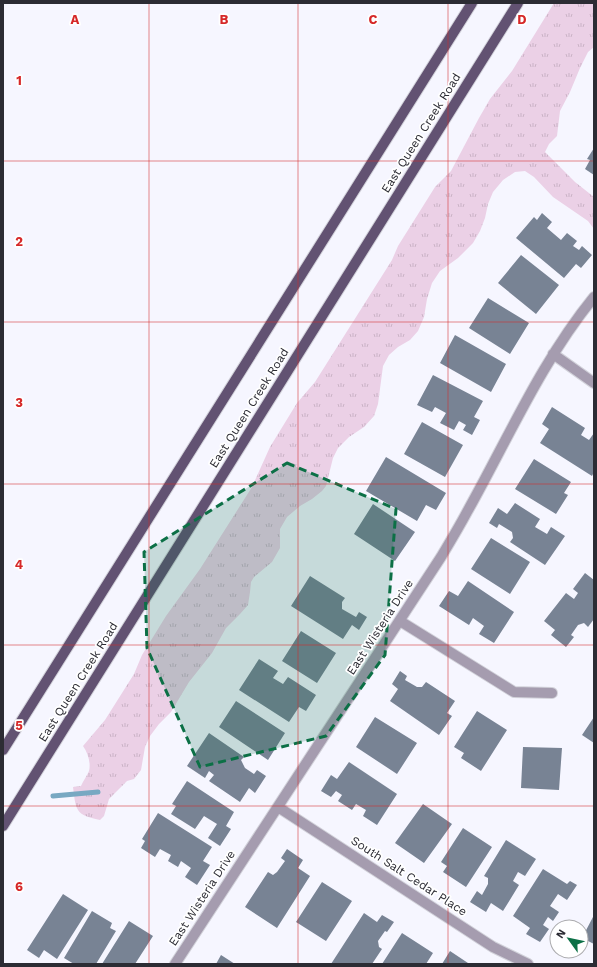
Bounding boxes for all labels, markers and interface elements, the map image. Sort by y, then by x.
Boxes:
text: A [71,12,80,27]
text: B [220,12,229,27]
text: C [369,12,378,27]
text: D [517,12,527,27]
street label: East Queen Creek Road [378,71,464,195]
text: 1 [16,73,22,88]
text: 2 [15,234,23,249]
street label: East Queen Creek Road [206,346,292,470]
text: 3 [15,395,23,410]
text: 4 [15,557,24,572]
street label: East Wisteria Drive [344,577,416,677]
street label: East Queen Creek Road [35,620,121,744]
text: 5 [15,718,23,733]
street label: South Salt Cedar Place [348,833,470,919]
street label: East Wisteria Drive [166,848,238,948]
text: 6 [15,879,23,894]
north arrow [549,919,589,959]
text: N [553,927,569,941]

